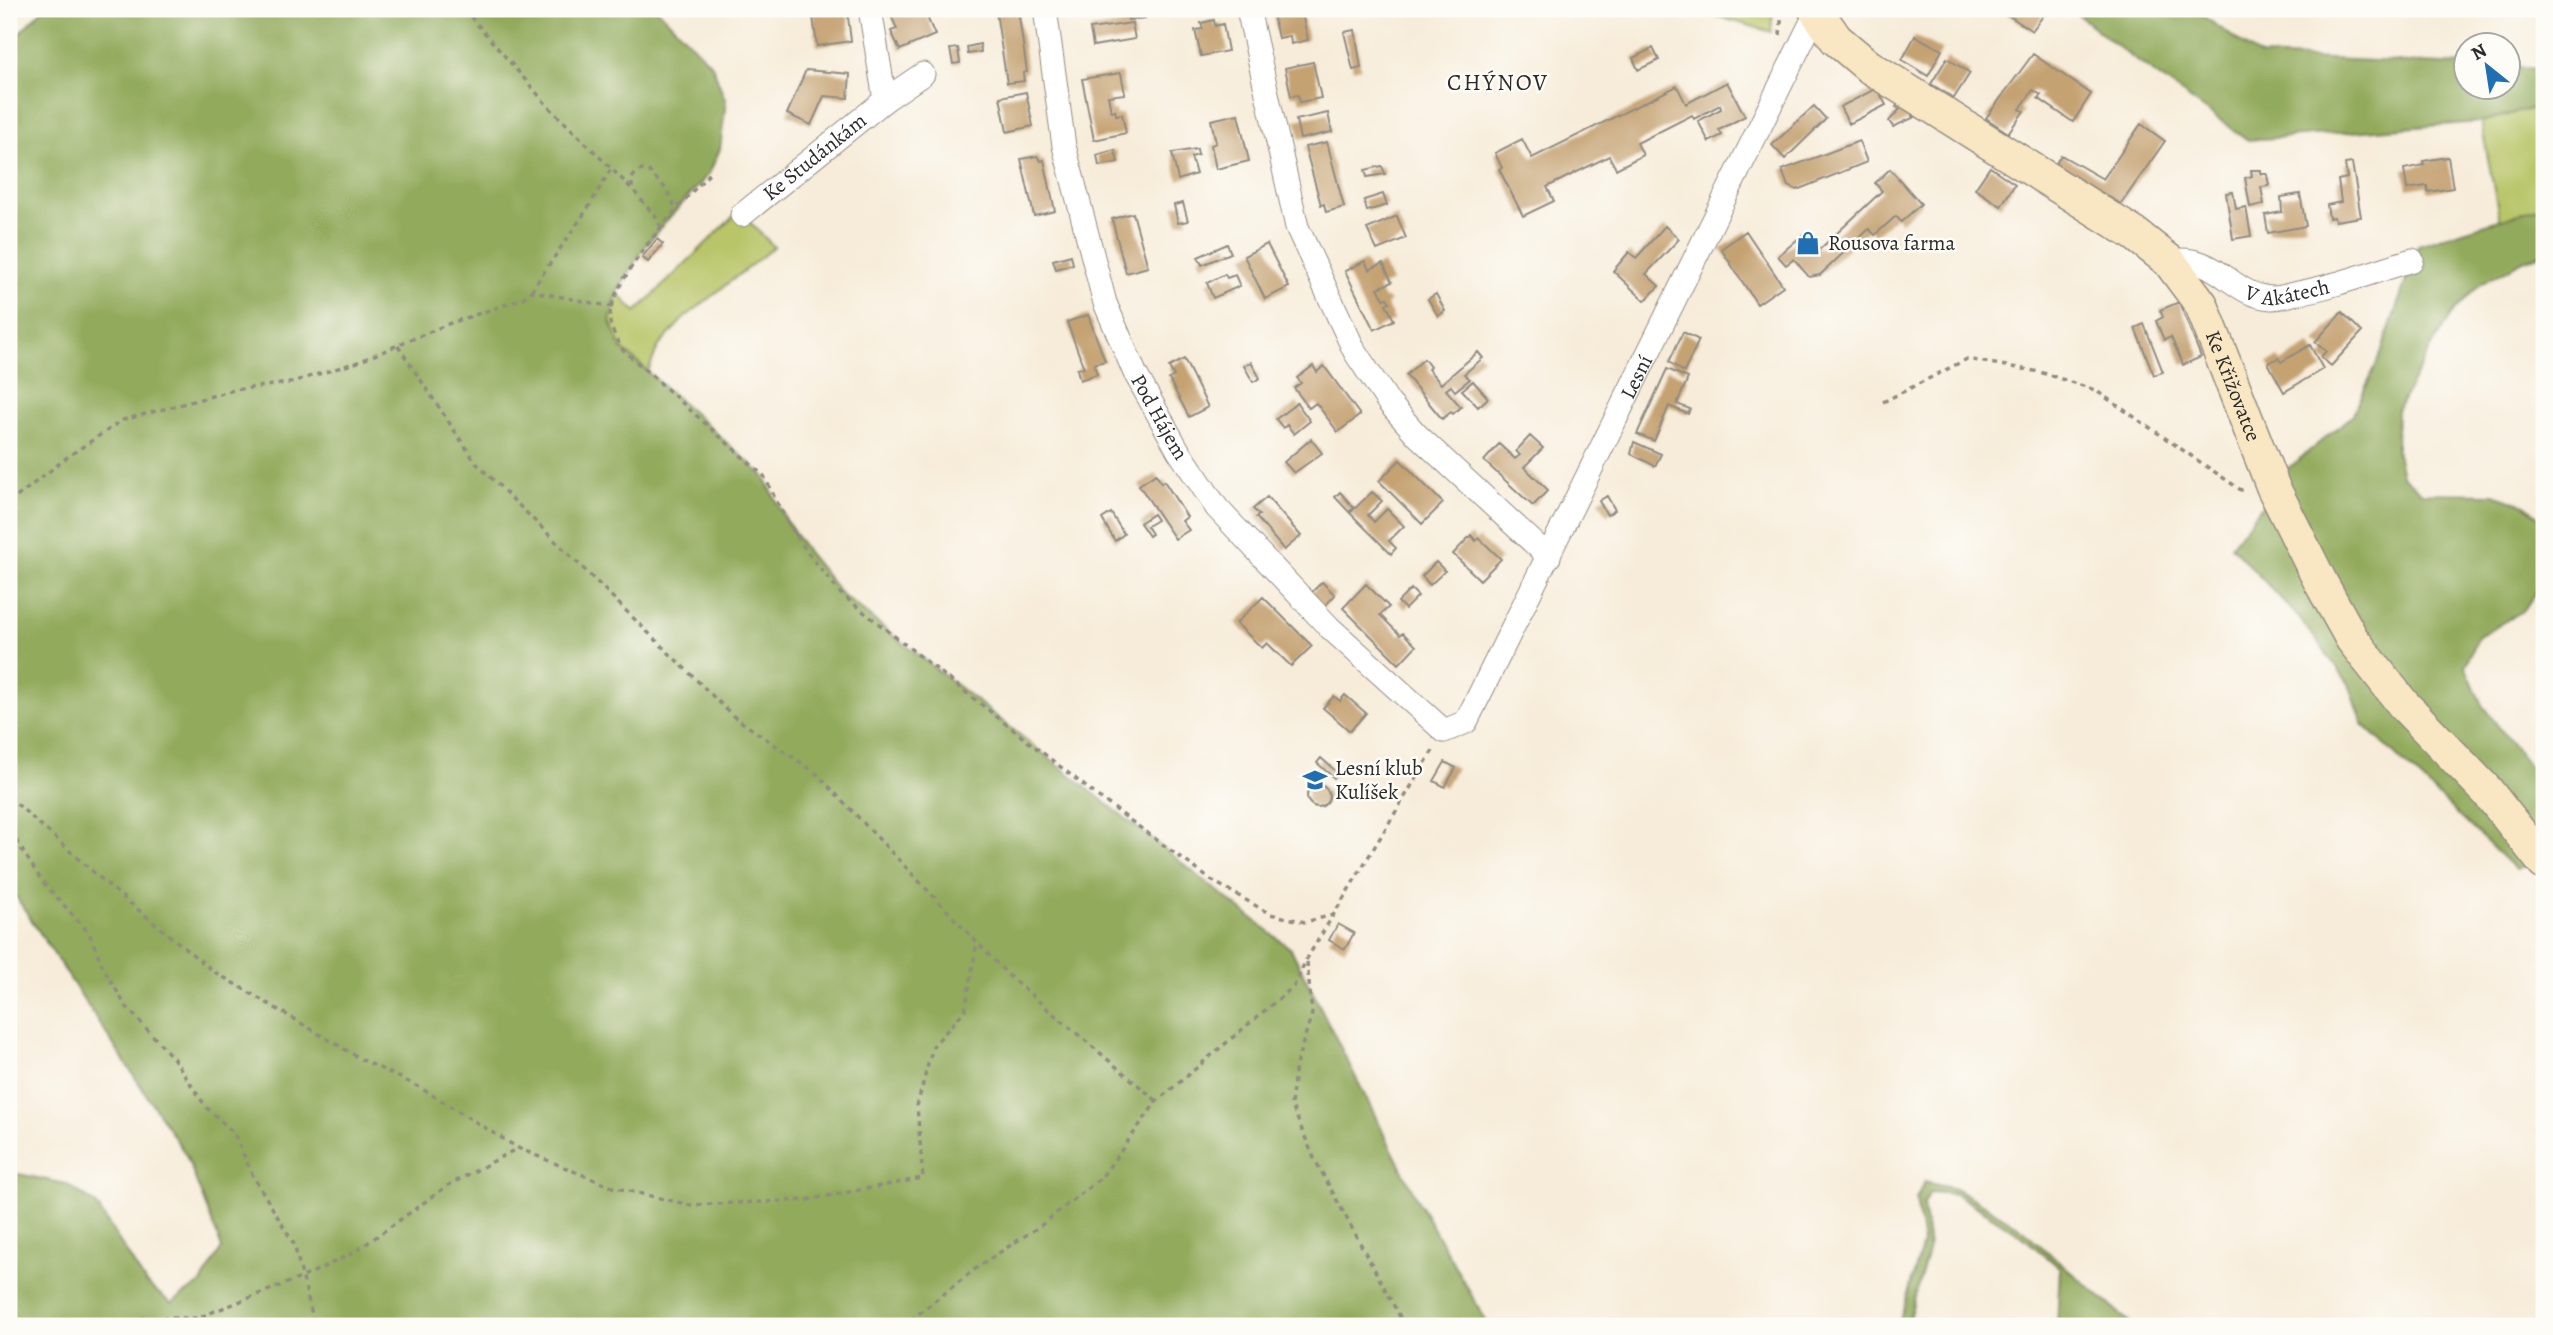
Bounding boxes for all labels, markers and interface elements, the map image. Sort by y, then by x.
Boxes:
north arrow [2452,32,2522,102]
text: N [2467,37,2492,67]
district label: CHÝNOV [1447,67,1549,98]
street label: Ke Studánkám [757,106,872,207]
shop icon: Rousova farma [1794,229,1822,257]
place label: Rousova farma [1828,229,1956,257]
street label: V Akátech [2240,272,2332,312]
street label: Ke Křižovatce [2199,326,2268,445]
street label: Lesní [1614,350,1659,404]
street label: Pod Hájem [1124,369,1195,465]
place label: Lesní klub Kulíšek [1335,754,1423,806]
school or university icon: Lesní klub Kulíšek [1301,766,1329,794]

